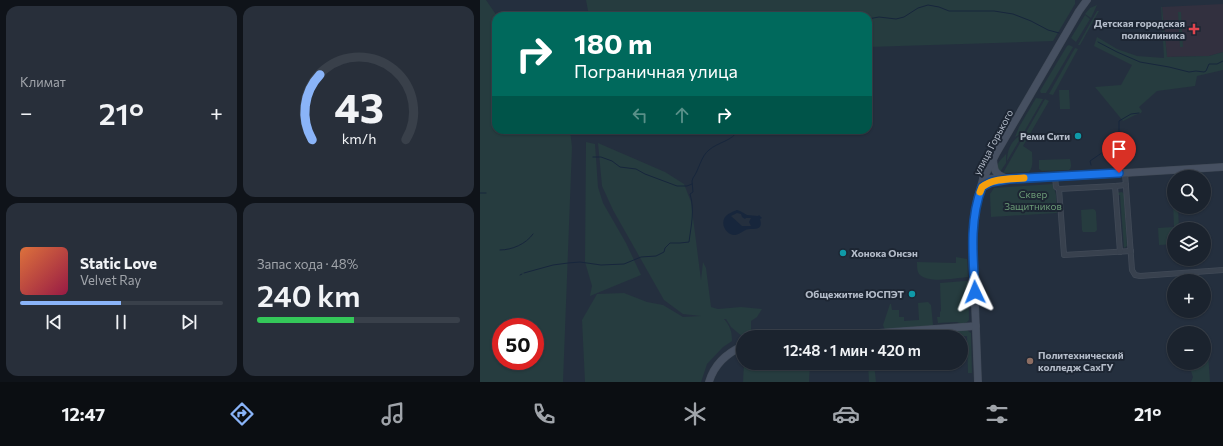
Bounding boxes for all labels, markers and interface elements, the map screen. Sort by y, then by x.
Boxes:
place label: Детская городская поликлиника [1094,17,1185,41]
marker: Детская городская поликлиника [1188,23,1200,35]
text: 180 m [574,26,652,60]
icon: right [508,28,560,80]
text: Пограничная улица [574,60,738,82]
text: Климат [20,74,66,90]
text: 43 [334,80,383,131]
text: 21° [99,94,144,131]
text: − [20,99,33,126]
text: + [210,99,223,126]
icon: left [629,104,651,126]
icon: ahead [671,104,693,126]
icon: right [713,104,735,126]
street label: улица Горького [971,107,1015,177]
text: km/h [341,128,376,146]
place label: Реми Сити [1020,130,1070,142]
marker: Реми Сити [1073,131,1083,141]
pin [1102,132,1136,173]
icon: arrive [1108,138,1130,160]
map controls [1167,170,1211,370]
button: search [1167,170,1211,214]
park label: Сквер Защитников [1004,188,1062,212]
button: layers [1167,222,1211,266]
place label: Хонока Онсэн [851,247,918,259]
marker: Хонока Онсэн [838,248,848,258]
text: Static Love [80,254,157,272]
text: Запас хода · 48% [257,256,358,272]
position arrow [954,271,996,313]
text: Velvet Ray [80,272,141,288]
button: + [1167,274,1211,318]
text: 240 km [257,276,360,313]
place label: Общежитие ЮСПЭТ [805,288,905,300]
marker: Общежитие ЮСПЭТ [907,289,917,299]
icon: previous [43,311,65,333]
icon: pause [110,311,132,333]
icon: next [178,311,200,333]
speed limit sign: 50 [492,318,544,370]
button: − [1167,326,1211,370]
text: 12:48 · 1 мин · 420 m [783,341,921,359]
place label: Политехнический колледж СахГУ [1038,349,1124,373]
marker: Политехнический колледж СахГУ [1025,356,1035,366]
icon: directions [228,400,256,428]
icon: music [379,400,407,428]
icon: phone [530,400,558,428]
icon: climate [681,400,709,428]
icon: car [832,400,860,428]
icon: filters [983,400,1011,428]
text: 12:47 [61,403,105,425]
text: 21° [1134,403,1161,425]

